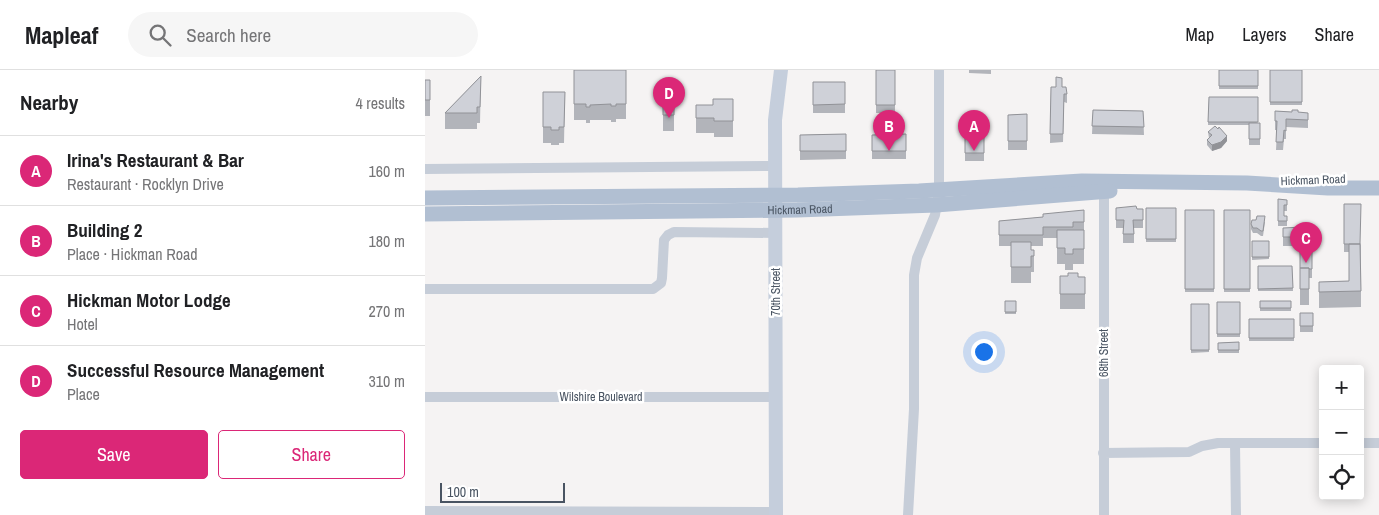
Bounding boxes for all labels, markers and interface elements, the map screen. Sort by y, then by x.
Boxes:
search box [128,12,478,57]
text: Mapleaf [25,19,98,51]
icon: search [146,21,174,49]
text: Search here [186,22,271,48]
text: Map [1186,22,1214,47]
text: Layers [1242,22,1287,47]
text: Share [1315,22,1354,47]
pin: D [653,77,685,118]
text: Nearby [20,88,78,117]
text: 4 results [355,92,405,114]
pin: B [873,110,905,151]
pin: A [958,110,990,151]
text: Irina's Restaurant & Bar [67,147,244,173]
text: A [31,160,41,182]
text: 160 m [369,160,405,182]
street label: Hickman Road [1280,171,1346,189]
text: Restaurant · Rocklyn Drive [67,173,224,195]
street label: Hickman Road [767,201,833,218]
text: Building 2 [67,217,142,243]
pin: C [1290,222,1322,263]
text: B [31,230,41,252]
text: 180 m [369,230,405,252]
text: Place · Hickman Road [67,243,198,265]
street label: 70th Street [768,268,784,316]
text: Hickman Motor Lodge [67,287,231,313]
text: C [31,300,41,322]
text: 270 m [369,300,405,322]
text: Hotel [67,313,98,335]
street label: 68th Street [1096,329,1112,377]
your location [971,339,997,365]
text: Successful Resource Management [67,357,324,383]
map controls [1319,365,1364,500]
button: + [1319,365,1364,410]
text: D [31,370,41,392]
text: 310 m [369,370,405,392]
text: Place [67,383,100,405]
street label: Wilshire Boulevard [559,389,643,405]
button: − [1319,410,1364,455]
button: Save [20,430,208,479]
button: Share [218,430,405,479]
button: locate [1319,455,1364,500]
scale bar [440,480,565,503]
text: 100 m [447,483,479,501]

